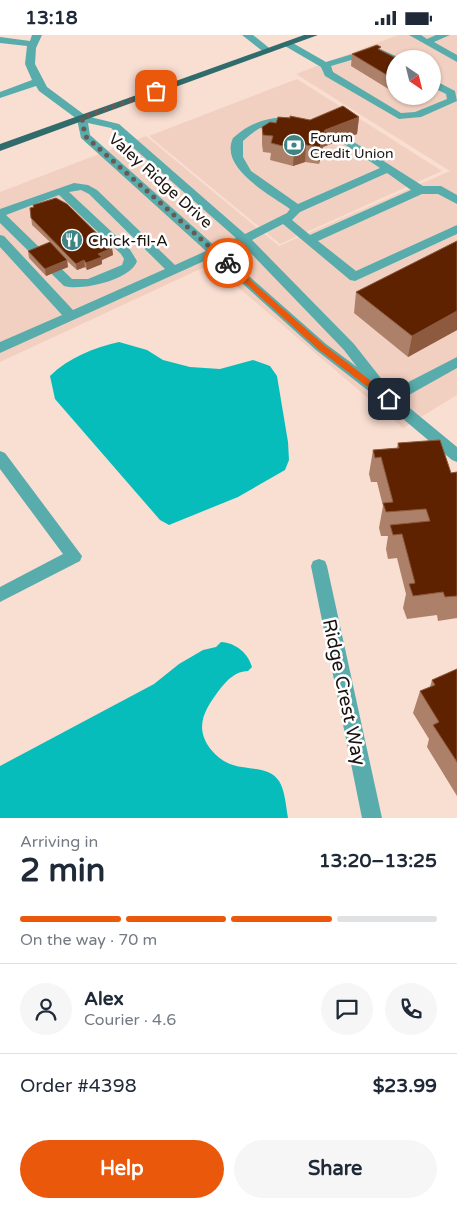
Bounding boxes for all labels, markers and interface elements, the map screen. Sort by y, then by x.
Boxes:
text: 13:18 [25,7,78,29]
north arrow [386,50,441,105]
map controls [386,50,441,105]
pin [135,70,177,112]
icon: bag [142,77,170,105]
street label: Valey Ridge Drive [104,129,216,233]
place label: Forum Credit Union [310,129,393,162]
bank icon: Forum Credit Union [282,133,306,157]
restaurant icon: Chick-fil-A [60,228,84,252]
place label: Chick-fil-A [88,231,168,251]
courier [203,238,253,288]
icon: bike [214,249,242,277]
pin [368,378,410,420]
icon: home [375,385,403,413]
street label: Ridge Crest Way [318,617,370,767]
text: Arriving in [20,832,98,852]
text: 13:20–13:25 [319,850,437,872]
text: 2 min [20,852,105,890]
text: On the way · 70 m [20,930,157,950]
button: person [20,983,72,1035]
button: chat [321,983,373,1035]
button: phone [385,983,437,1035]
text: Alex [84,988,124,1010]
text: Courier · 4.6 [84,1010,176,1030]
text: Order #4398 [20,1075,137,1097]
text: $23.99 [373,1075,437,1097]
button: Help [20,1140,224,1198]
button: Share [234,1140,437,1198]

